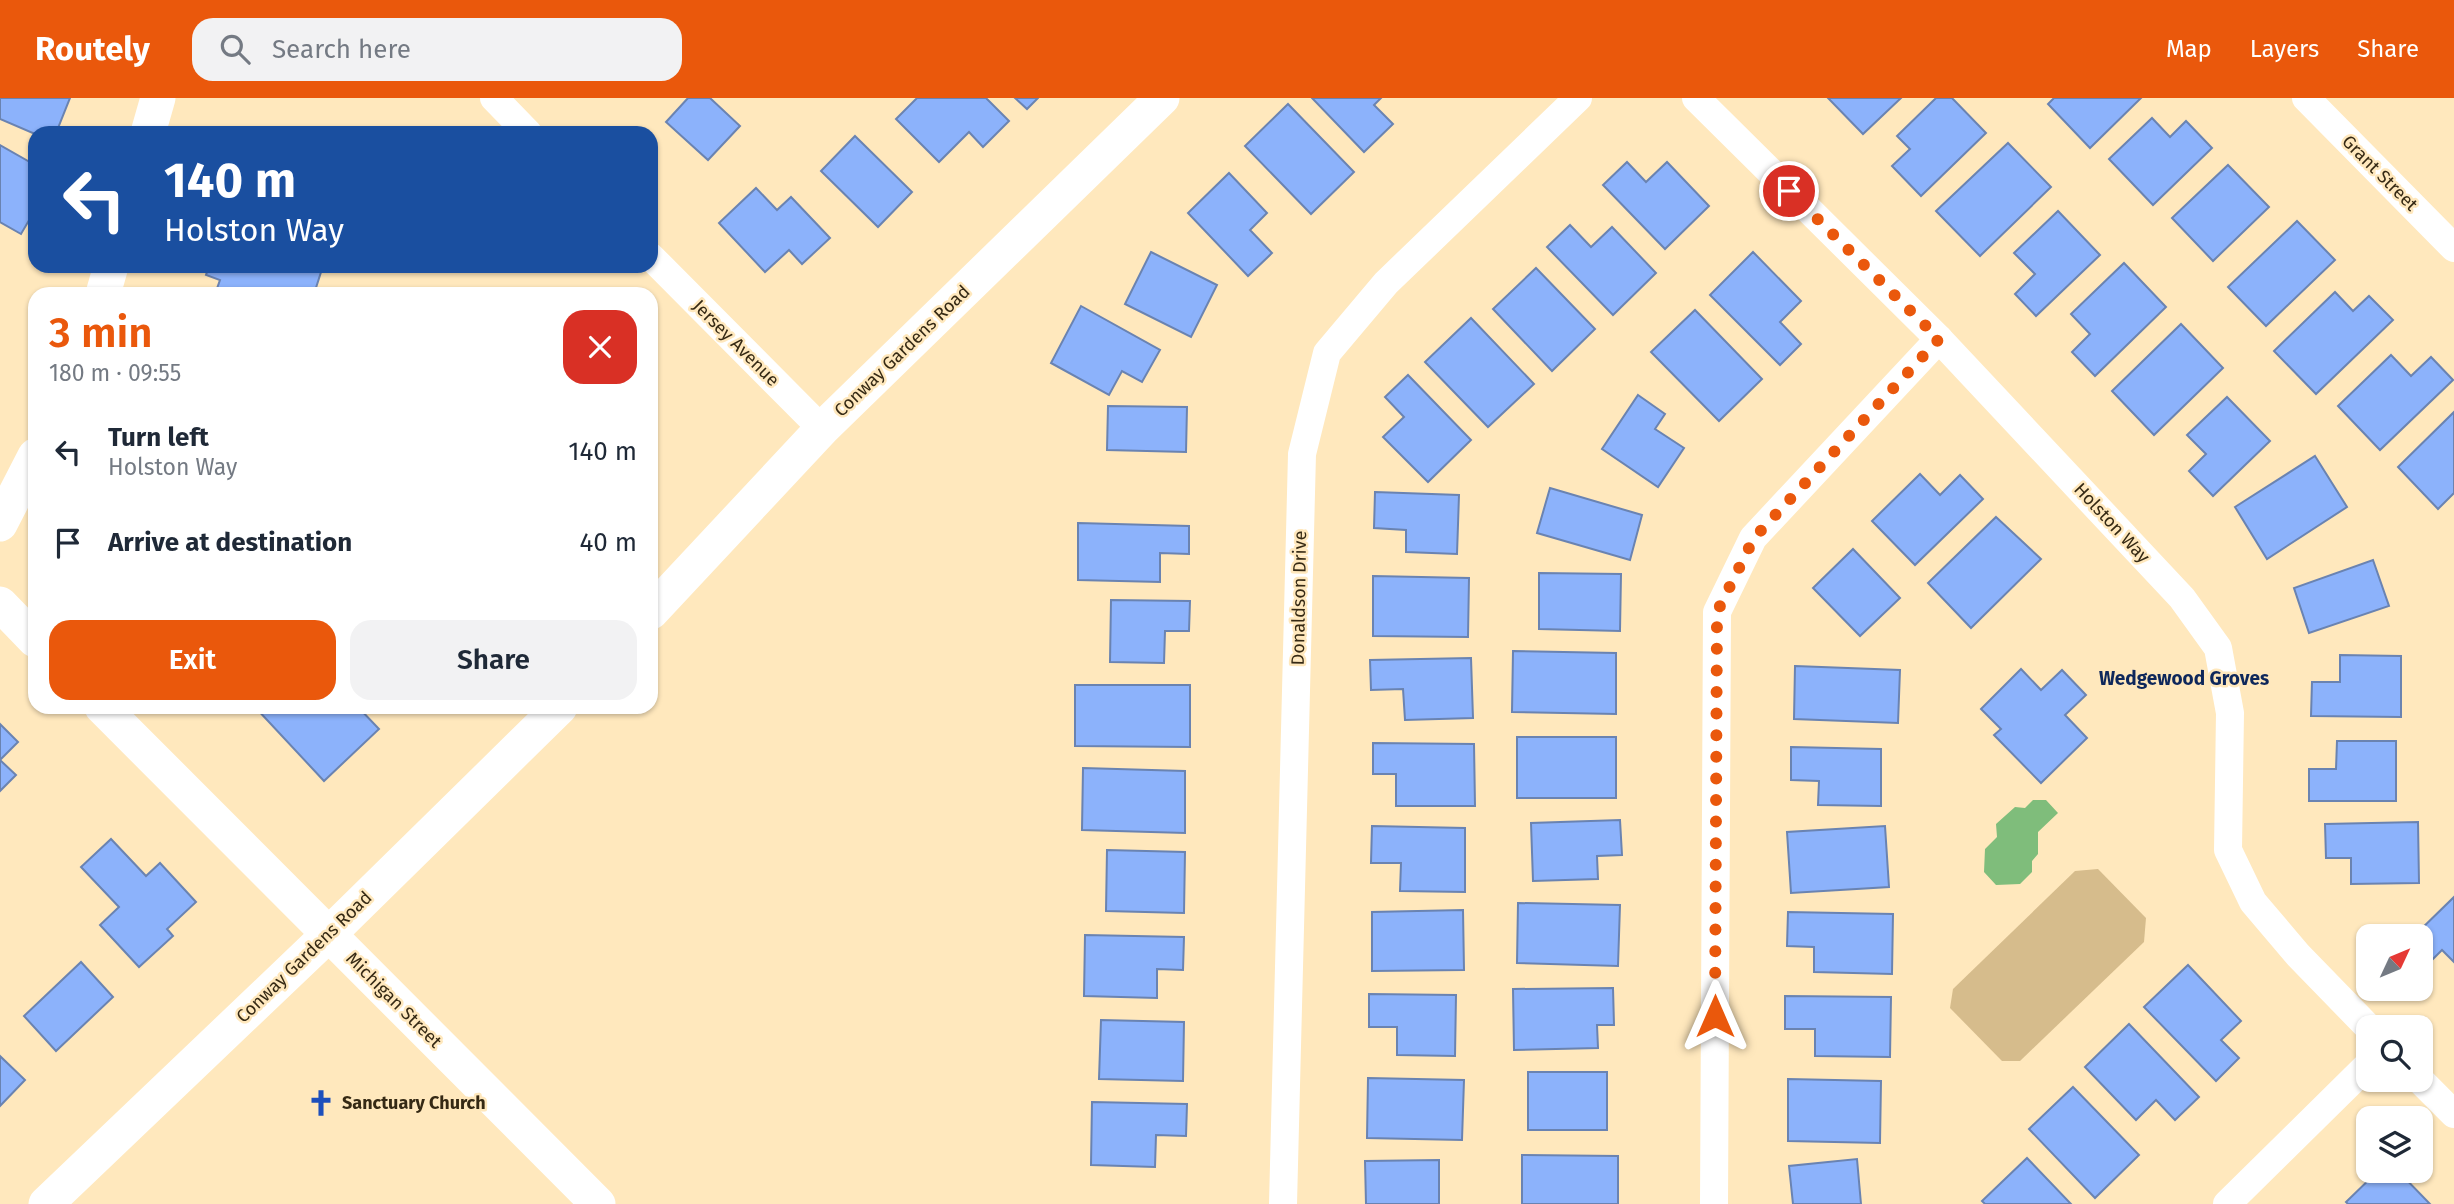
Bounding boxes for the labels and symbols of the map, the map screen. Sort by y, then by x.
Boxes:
street label: Grant Street [2338,131,2423,216]
pin [1759,161,1819,221]
street label: Conway Gardens Road [830,281,974,421]
street label: Jersey Avenue [688,295,784,391]
street label: Holston Way [2069,478,2155,568]
street label: Donaldson Drive [1287,530,1311,666]
district label: Wedgewood Groves [2099,667,2269,690]
street label: Conway Gardens Road [232,887,376,1027]
north arrow [2356,924,2432,1001]
street label: Michigan Street [342,948,447,1053]
position arrow [1678,979,1752,1053]
church icon: Sanctuary Church [306,1088,336,1118]
place label: Sanctuary Church [342,1092,486,1114]

